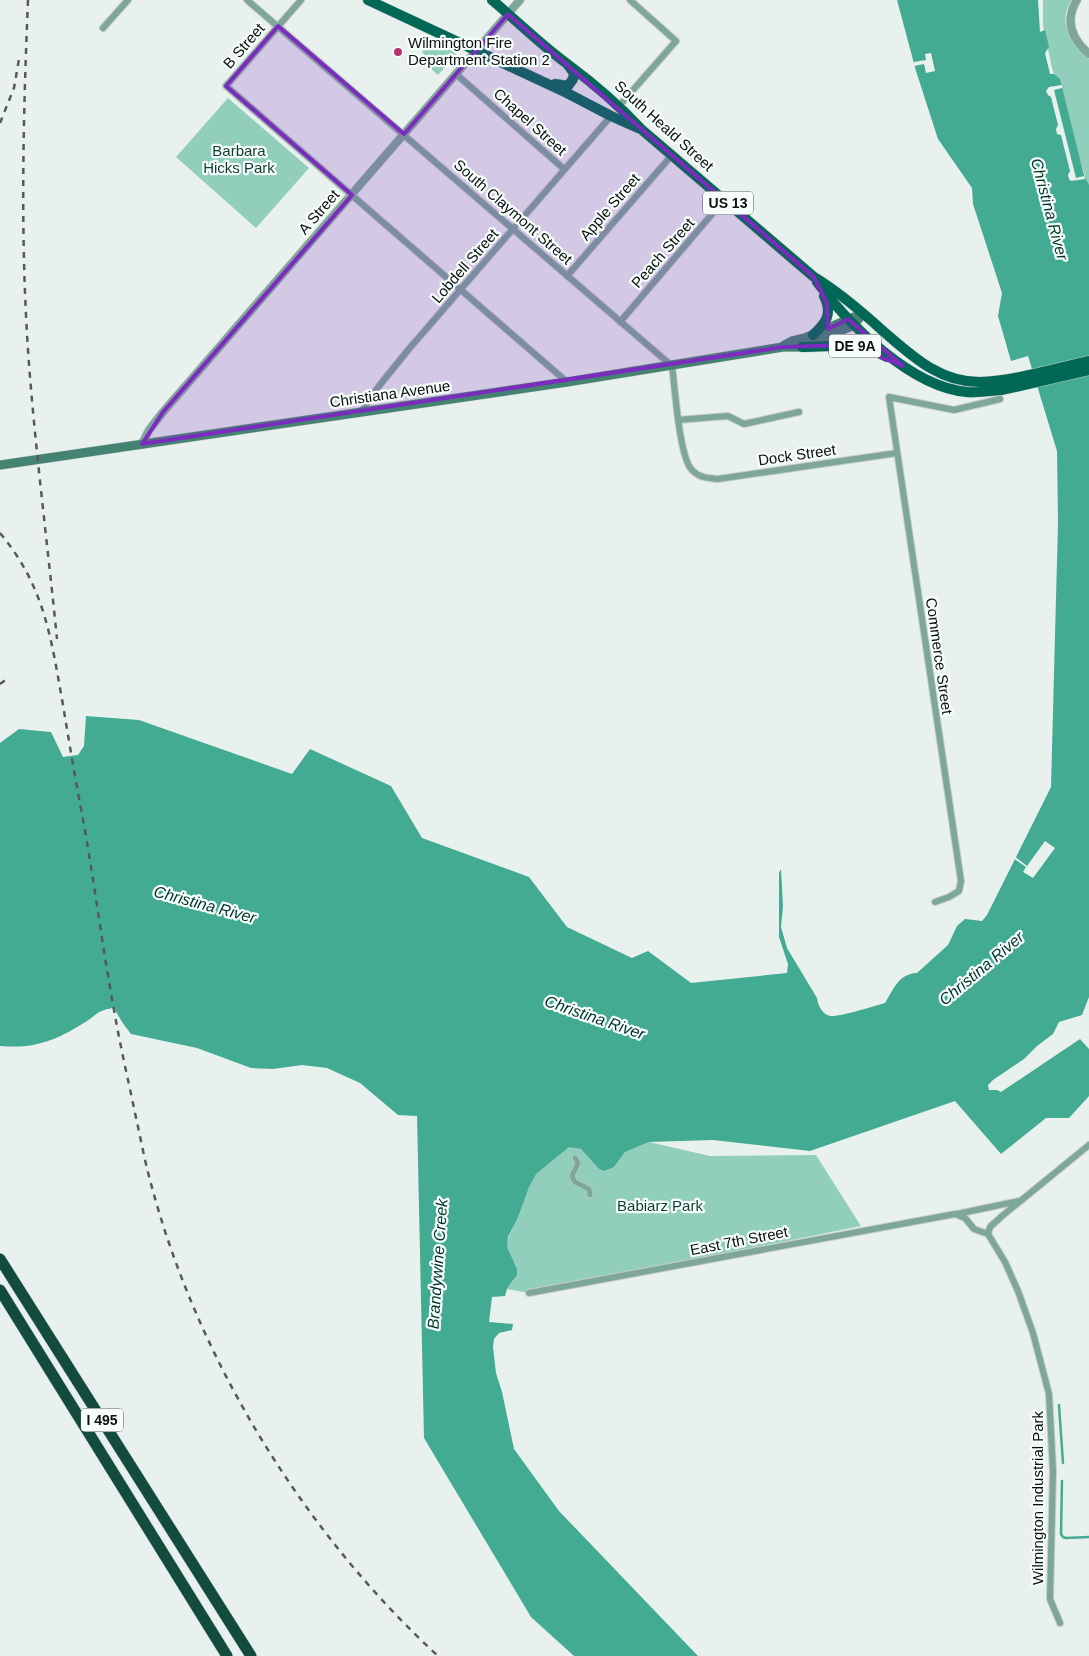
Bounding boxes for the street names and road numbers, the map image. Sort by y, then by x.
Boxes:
street label: B Street [219,19,268,72]
street label: South Heald Street [612,77,718,175]
street label: Chapel Street [491,85,571,159]
street label: South Claymont Street [451,156,576,268]
street label: Apple Street [576,169,644,243]
street label: A Street [295,185,343,237]
road number: US 13 [703,192,753,214]
street label: Peach Street [628,214,698,291]
street label: Lobdell Street [428,225,502,306]
road number: DE 9A [829,334,881,358]
street label: Christiana Avenue [329,377,451,410]
street label: Dock Street [757,441,838,468]
street label: Commerce Street [923,597,956,716]
street label: East 7th Street [689,1223,790,1258]
road number: I 495 [81,1408,123,1432]
street label: Wilmington Industrial Park [1029,1410,1046,1585]

